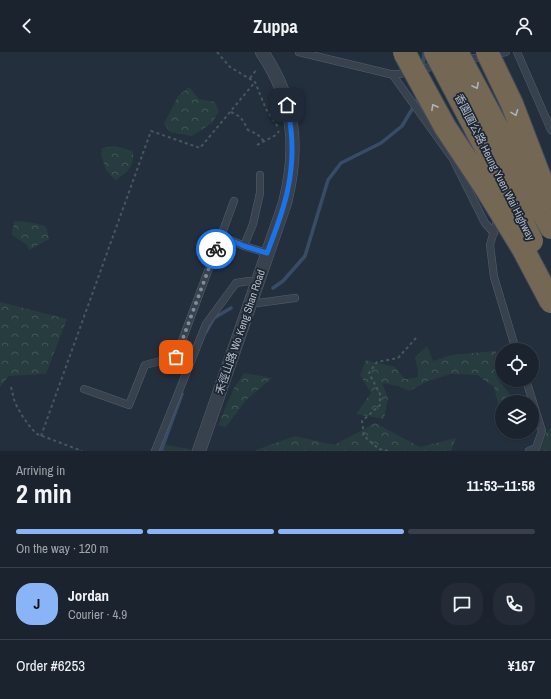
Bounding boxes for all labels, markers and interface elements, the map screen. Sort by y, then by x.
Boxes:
text: Zuppa [253,14,298,39]
icon: back [16,15,38,37]
icon: person [513,15,535,37]
one-way arrow [471,82,478,89]
pin [270,88,304,122]
street label: 香園圍公路 Heung Yuen Wai Highway [452,91,538,243]
icon: home [276,94,298,116]
one-way arrow [432,104,439,111]
one-way arrow [511,109,519,116]
courier [196,229,236,269]
icon: bike [205,238,227,260]
street label: 禾徑山路 Wo Keng Shan Road [212,268,268,396]
pin [159,340,193,374]
map controls [495,343,539,439]
button: locate [495,343,539,387]
icon: bag [165,346,187,368]
button: layers [495,395,539,439]
text: Arriving in [16,462,65,479]
text: 11:53–11:58 [467,475,535,496]
text: 2 min [16,476,72,511]
text: On the way · 120 m [16,540,108,557]
button: chat [441,583,483,625]
button: phone [493,583,535,625]
text: Jordan [68,585,109,606]
text: J [34,593,40,614]
text: Courier · 4.9 [68,606,127,623]
text: Order #6253 [16,655,85,676]
text: ¥167 [508,655,535,676]

